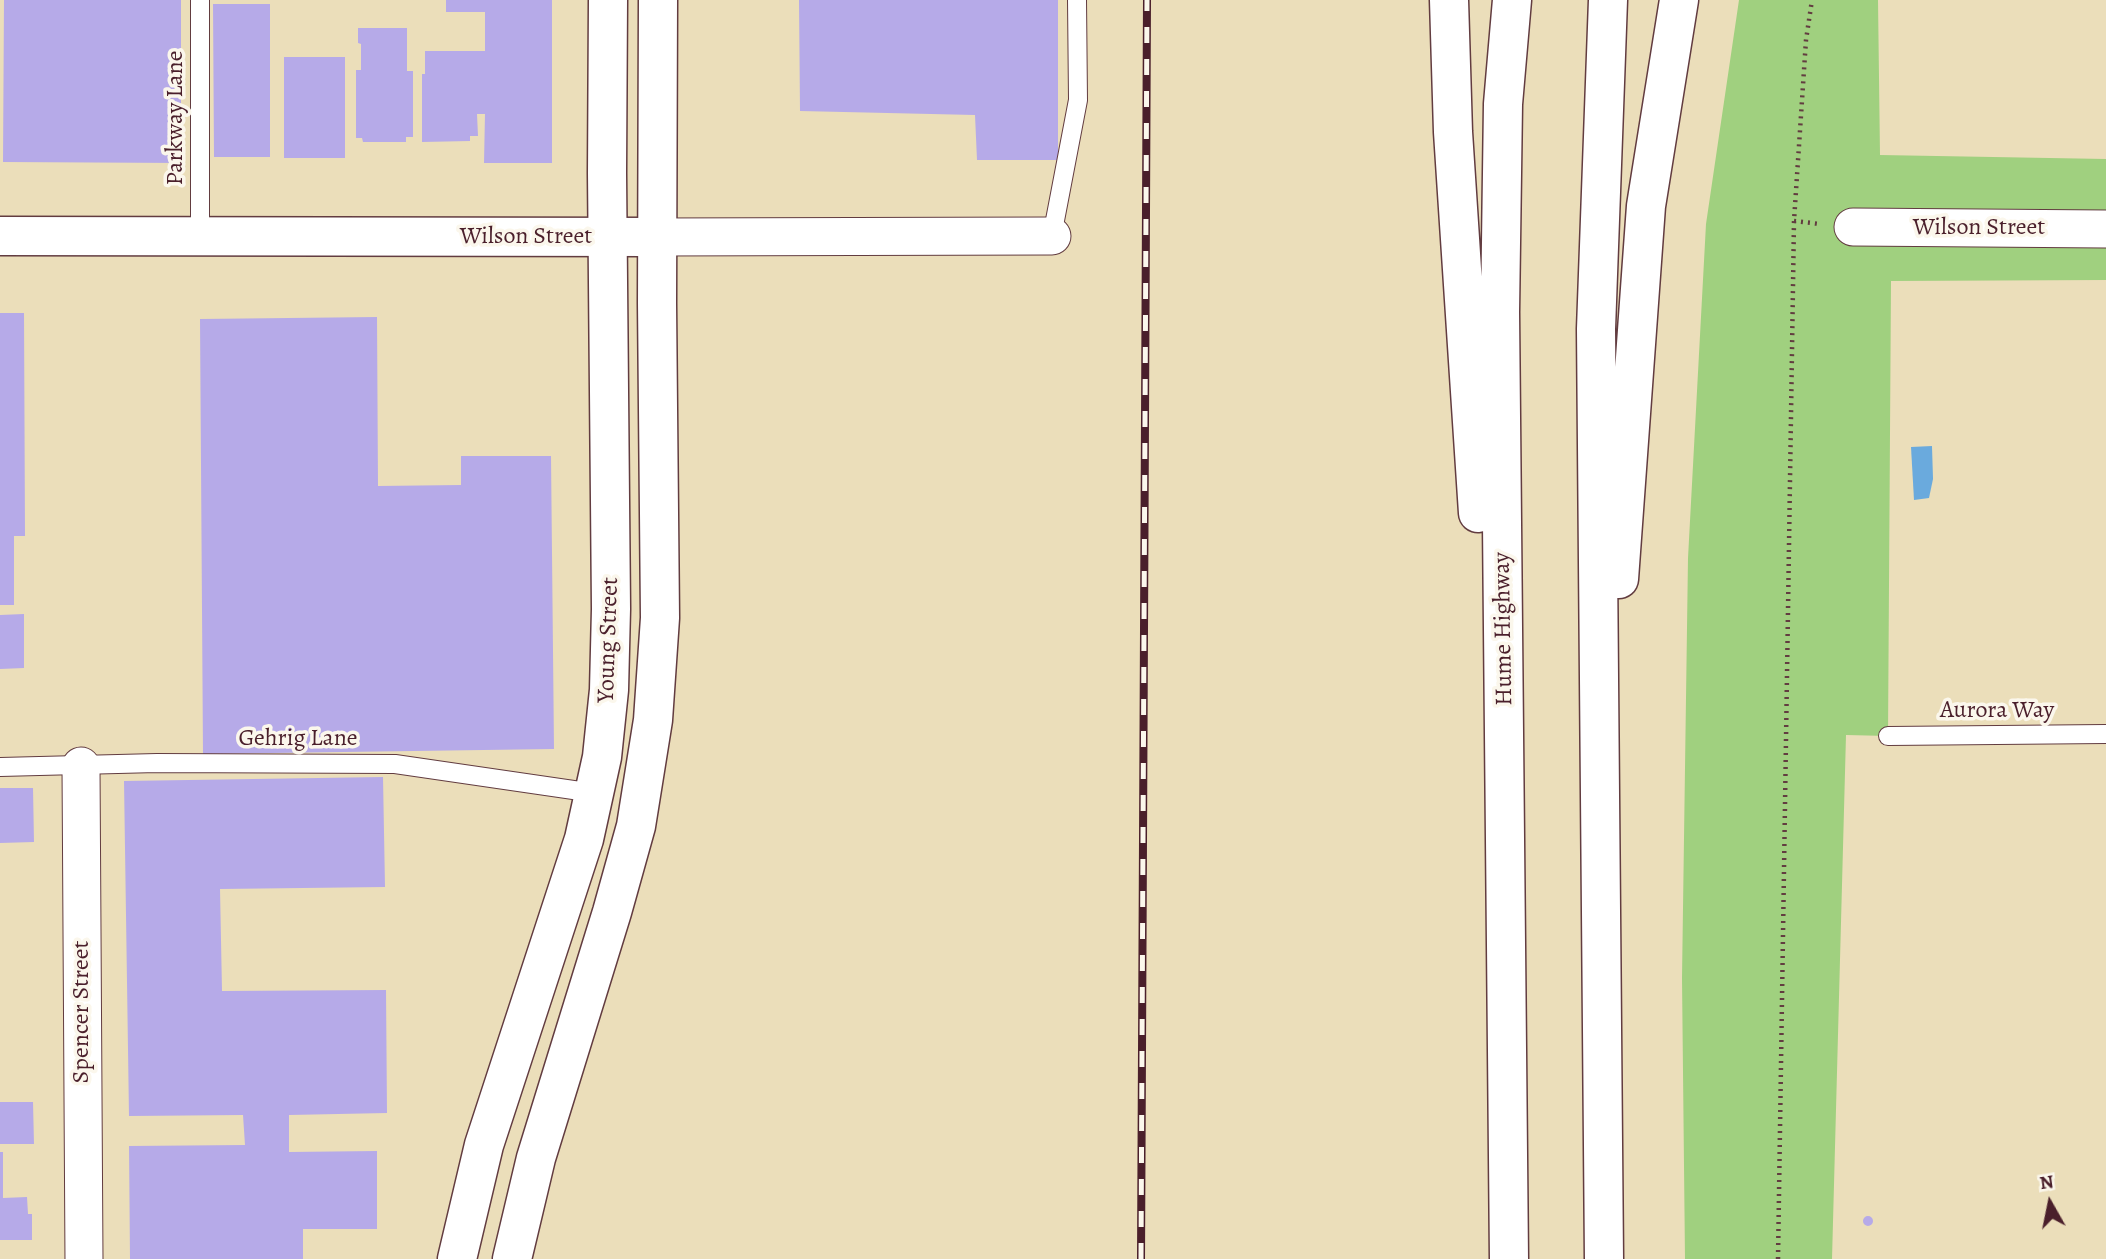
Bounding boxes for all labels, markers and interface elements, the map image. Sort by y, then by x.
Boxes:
street label: Parkway Lane [162,50,190,186]
street label: Wilson Street [1913,214,2045,242]
street label: Wilson Street [460,223,592,251]
street label: Hume Highway [1488,552,1520,706]
street label: Young Street [592,577,626,703]
street label: Aurora Way [1940,697,2054,725]
street label: Gehrig Lane [238,725,358,753]
street label: Spencer Street [68,941,96,1083]
north arrow [2015,1168,2085,1238]
text: N [2038,1168,2056,1196]

